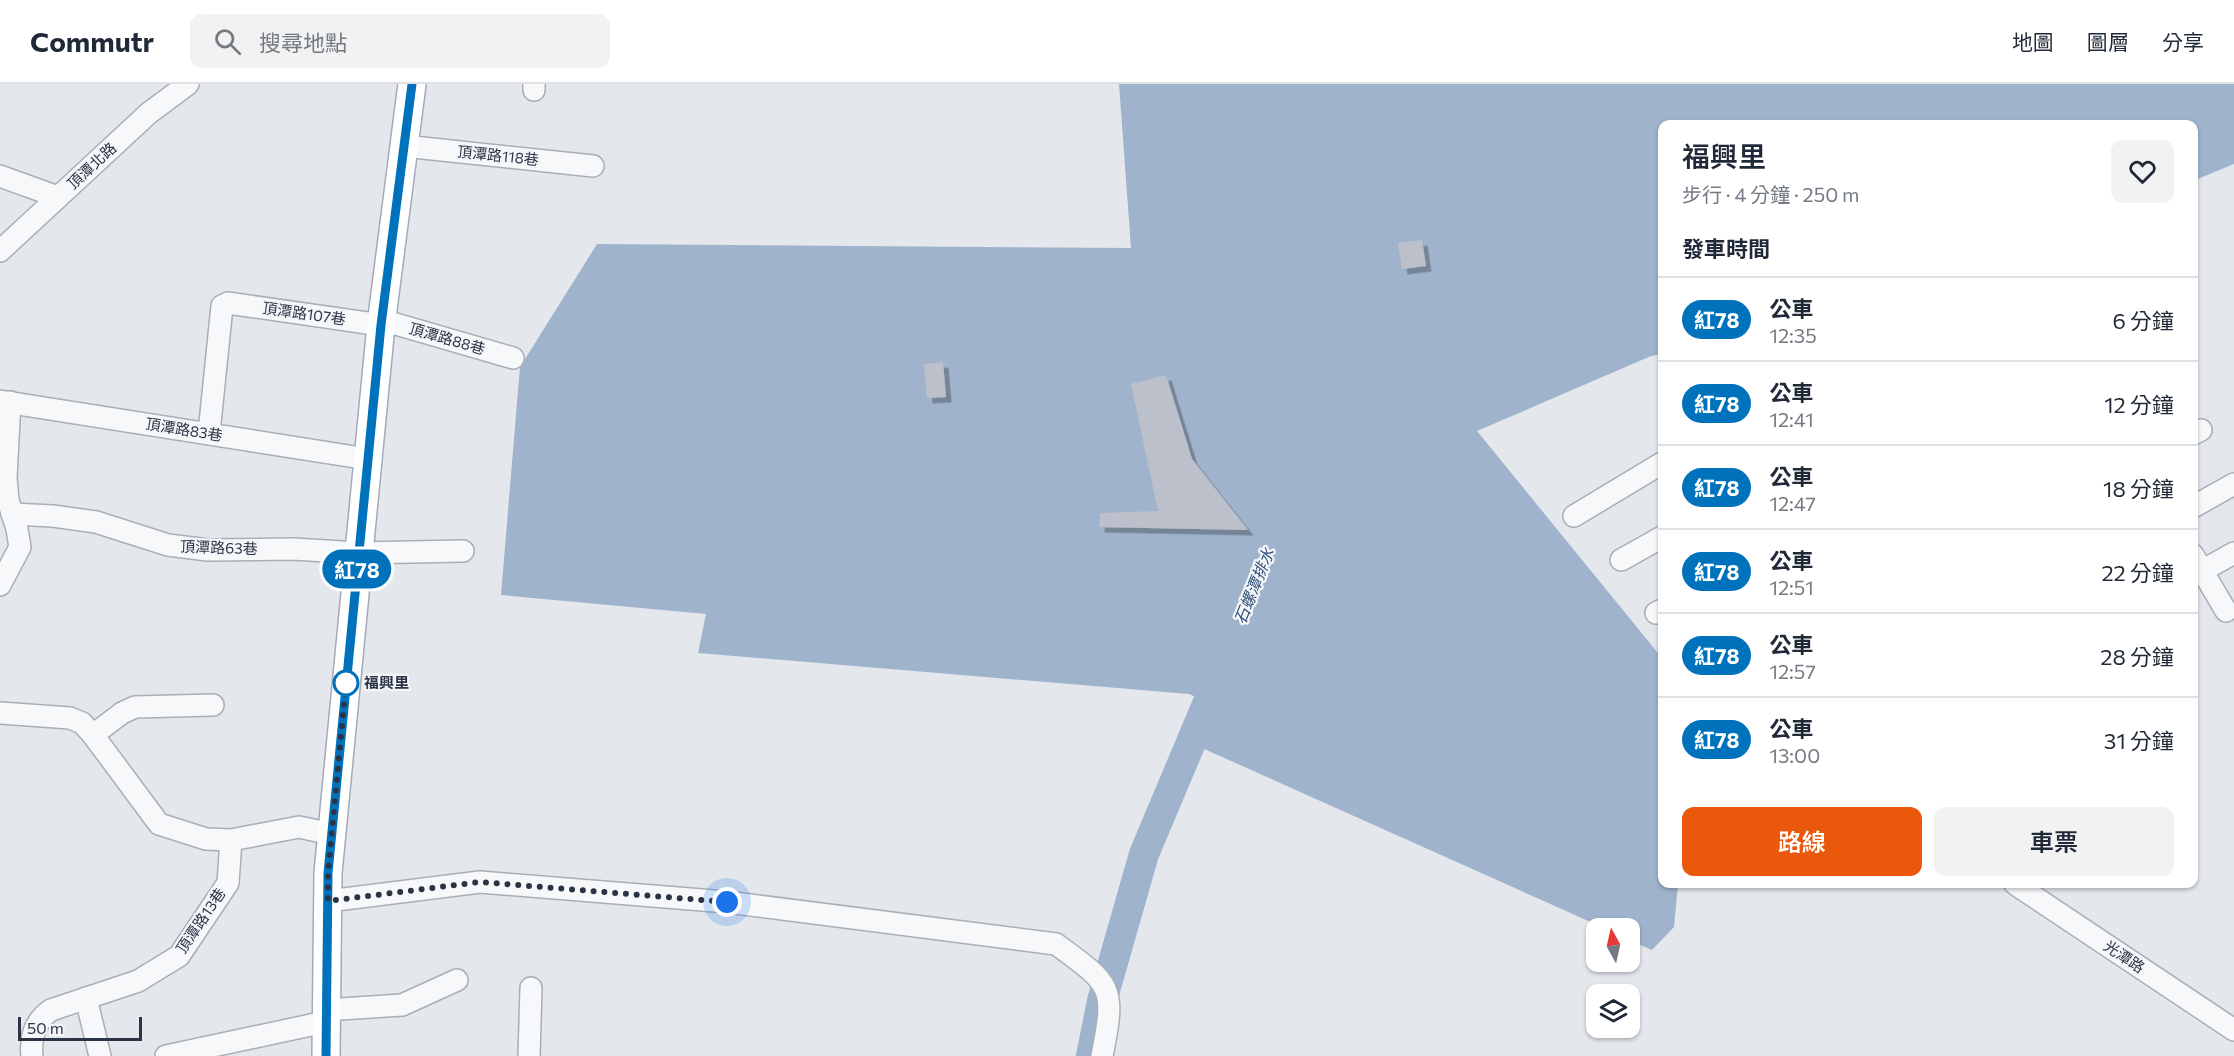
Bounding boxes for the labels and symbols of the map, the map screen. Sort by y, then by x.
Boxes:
street label: 頂潭北路 [63,138,119,192]
street label: 頂潭路118巷 [456,142,540,168]
street label: 頂潭路107巷 [261,298,347,328]
street label: 頂潭路88巷 [407,319,487,357]
street label: 頂潭路83巷 [144,414,224,444]
street label: 頂潭路63巷 [180,537,258,557]
water label: 石螺潭排水 [1230,544,1278,626]
line badge: 紅78 [322,550,392,588]
marker: 福興里 [333,670,359,696]
place label: 福興里 [364,673,409,691]
street label: 頂潭路13巷 [172,884,229,957]
your location [712,887,742,917]
north arrow [1586,918,1640,972]
street label: 光潭路 [2101,936,2148,976]
scale bar [18,1014,142,1042]

